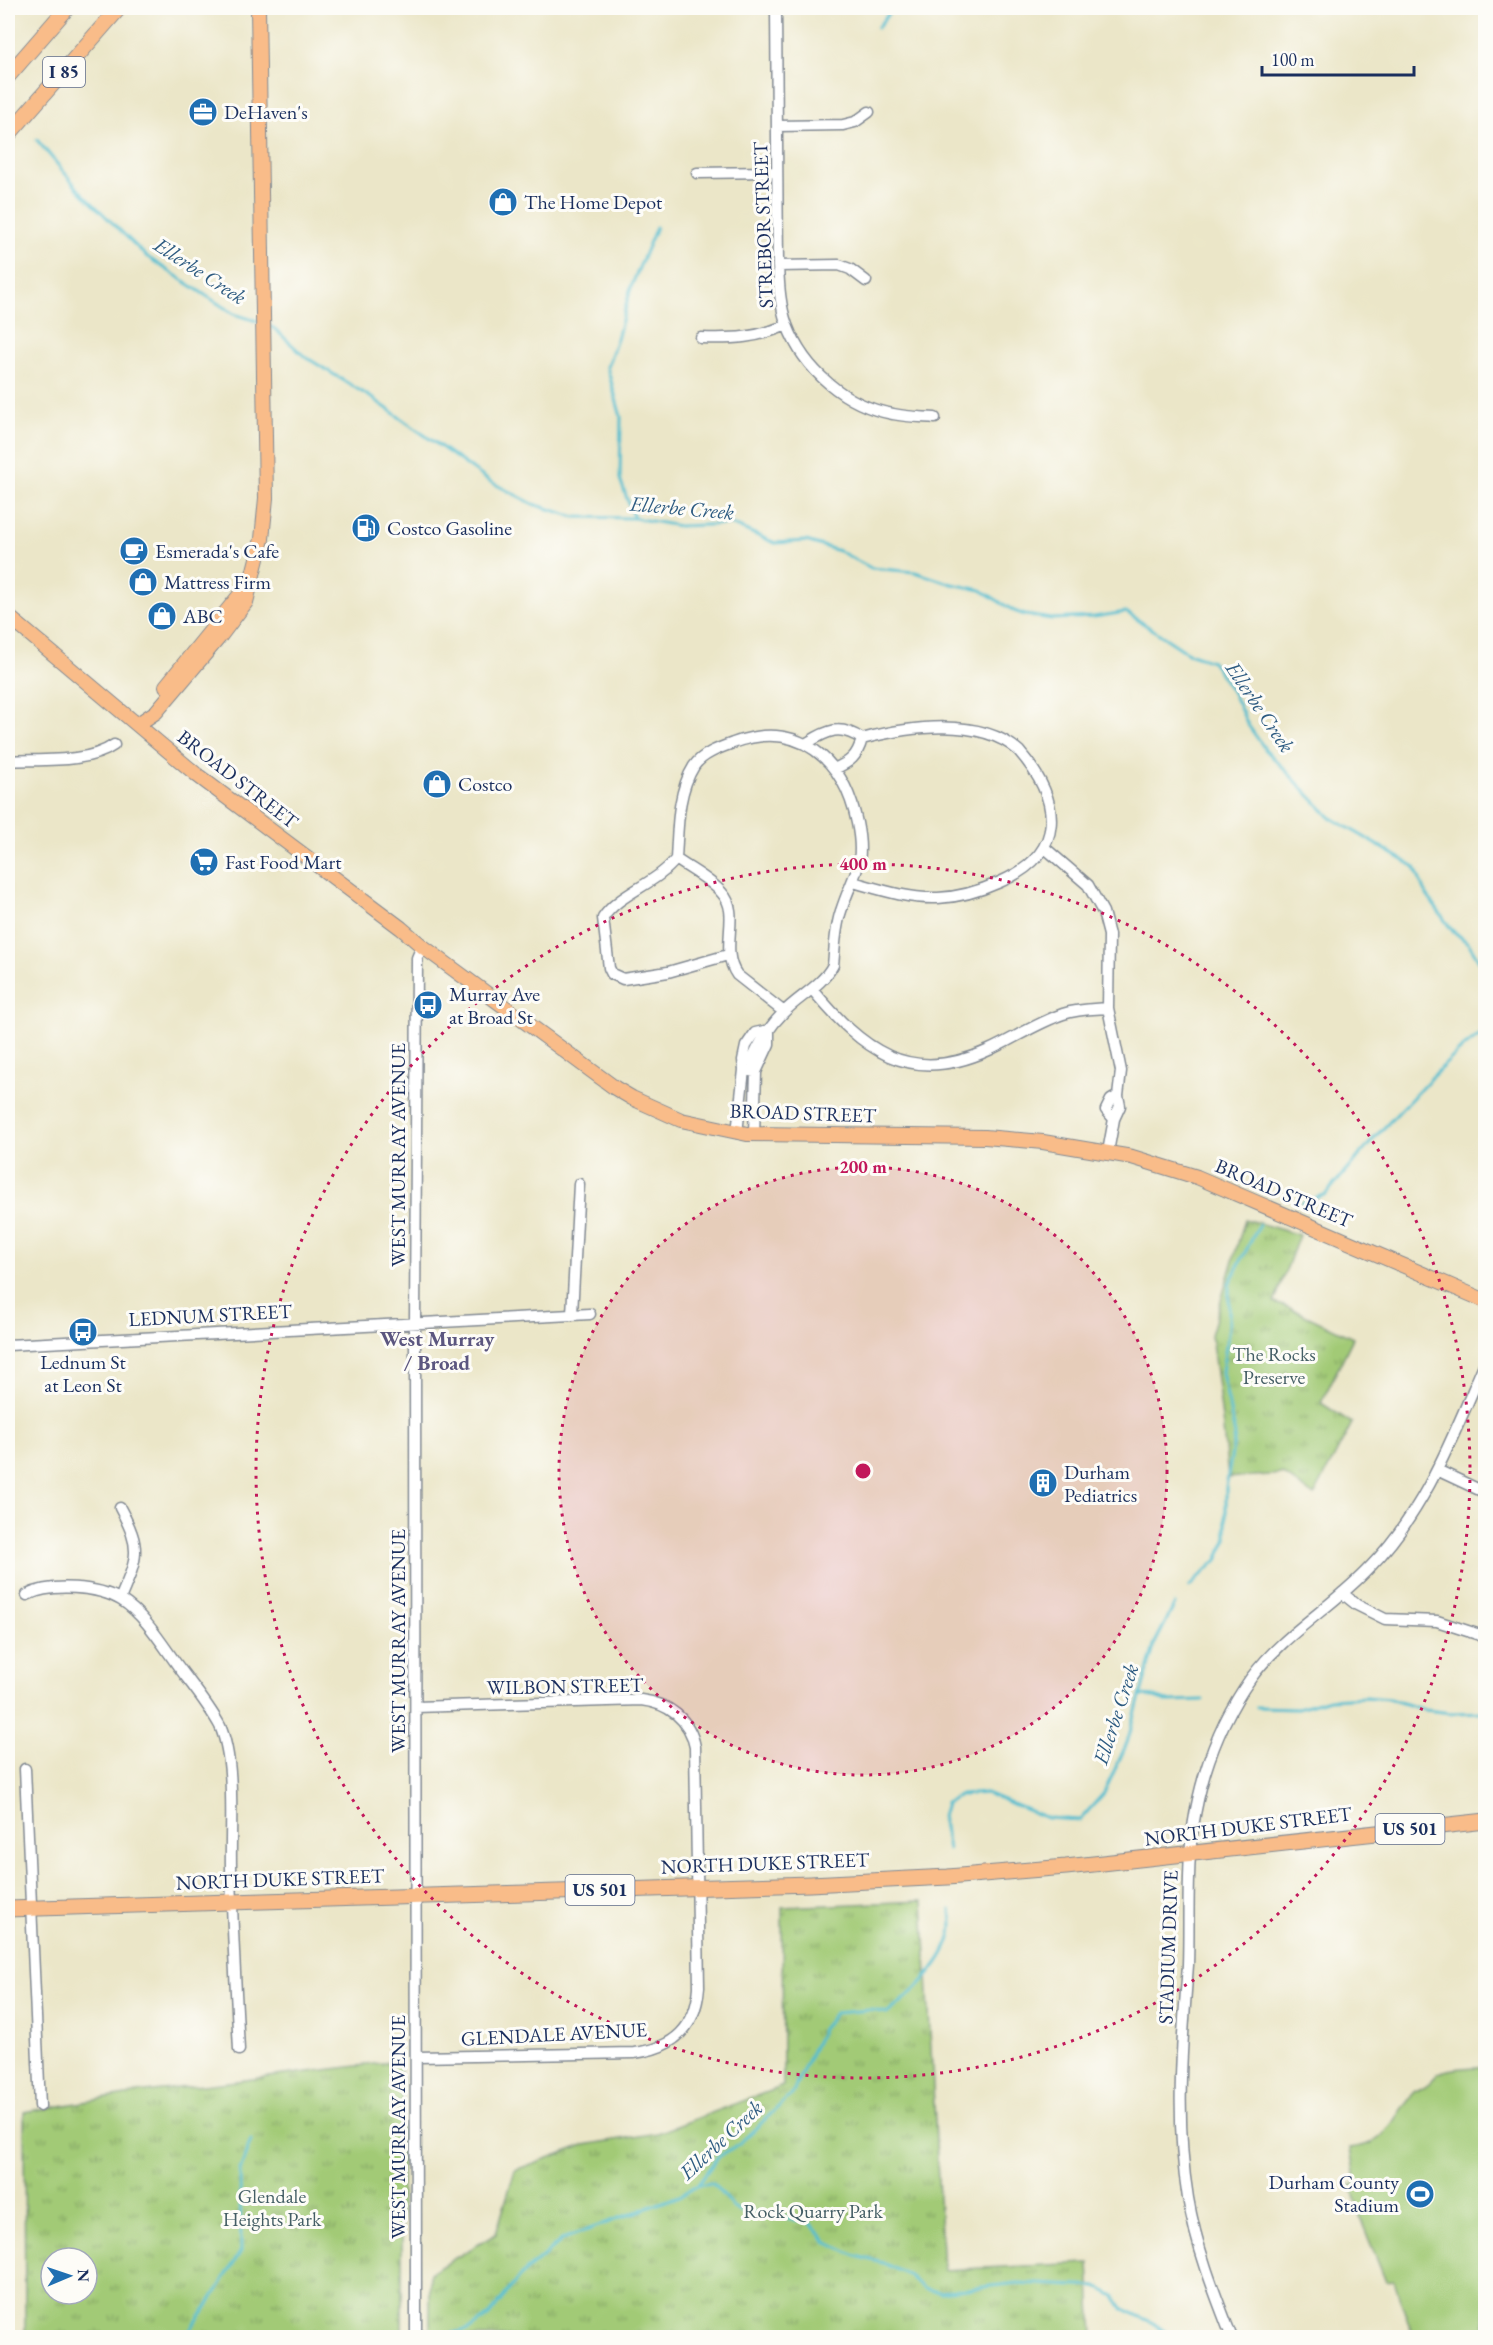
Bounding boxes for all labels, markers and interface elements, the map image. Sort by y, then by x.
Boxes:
scale bar [1262,39,1414,77]
text: 100 m [1271,48,1315,71]
road number: I 85 [43,57,85,87]
office icon: DeHaven's [187,96,219,128]
place label: DeHaven's [224,99,308,125]
street label: STREBOR STREET [747,141,779,309]
shop icon: The Home Depot [487,186,519,218]
place label: The Home Depot [524,189,663,215]
water label: Ellerbe Creek [148,230,252,311]
water label: Ellerbe Creek [628,489,736,526]
fuel station icon: Costco Gasoline [350,512,382,544]
place label: Costco Gasoline [387,515,512,541]
cafe icon: Esmerada's Cafe [118,535,150,567]
place label: Esmerada's Cafe [155,538,279,564]
shop icon: Mattress Firm [127,566,159,598]
place label: Mattress Firm [164,569,271,595]
shop icon: ABC [146,600,178,632]
place label: ABC [182,603,223,629]
water label: Ellerbe Creek [1220,655,1301,758]
street label: BROAD STREET [172,724,304,835]
shop icon: Costco [421,768,453,800]
place label: Costco [458,771,513,797]
supermarket icon: Fast Food Mart [188,846,220,878]
place label: Fast Food Mart [225,849,342,875]
text: 400 m [839,852,887,875]
place label: Murray Ave at Broad St [449,981,540,1030]
bus stop icon: Murray Ave at Broad St [412,989,444,1021]
street label: WEST MURRAY AVENUE [385,1043,411,1267]
street label: BROAD STREET [729,1097,877,1129]
street label: BROAD STREET [1211,1152,1357,1234]
text: 200 m [839,1155,887,1178]
street label: LEDNUM STREET [128,1298,293,1332]
bus stop icon: Lednum St at Leon St [67,1316,99,1348]
district label: West Murray / Broad [380,1325,495,1376]
park label: The Rocks Preserve [1232,1341,1316,1390]
place label: Lednum St at Leon St [40,1349,127,1398]
place label: Durham Pediatrics [1064,1459,1137,1508]
centre of rings [853,1461,873,1481]
building icon: Durham Pediatrics [1027,1467,1059,1499]
street label: WEST MURRAY AVENUE [385,1529,411,1753]
water label: Ellerbe Creek [1086,1660,1145,1769]
street label: WILBON STREET [487,1672,644,1700]
street label: NORTH DUKE STREET [1143,1800,1354,1852]
road number: US 501 [1376,1814,1444,1844]
street label: NORTH DUKE STREET [660,1846,870,1880]
street label: NORTH DUKE STREET [175,1862,385,1896]
street label: STADIUM DRIVE [1152,1869,1184,2025]
road number: US 501 [566,1875,634,1905]
street label: WEST MURRAY AVENUE [385,2015,411,2239]
street label: GLENDALE AVENUE [460,2016,648,2052]
water label: Ellerbe Creek [673,2094,768,2186]
place label: Durham County Stadium [1269,2169,1399,2218]
sports icon: Durham County Stadium [1404,2178,1436,2210]
park label: Glendale Heights Park [223,2183,322,2232]
park label: Rock Quarry Park [743,2198,883,2224]
north arrow [39,2246,99,2306]
text: N [73,2269,94,2282]

